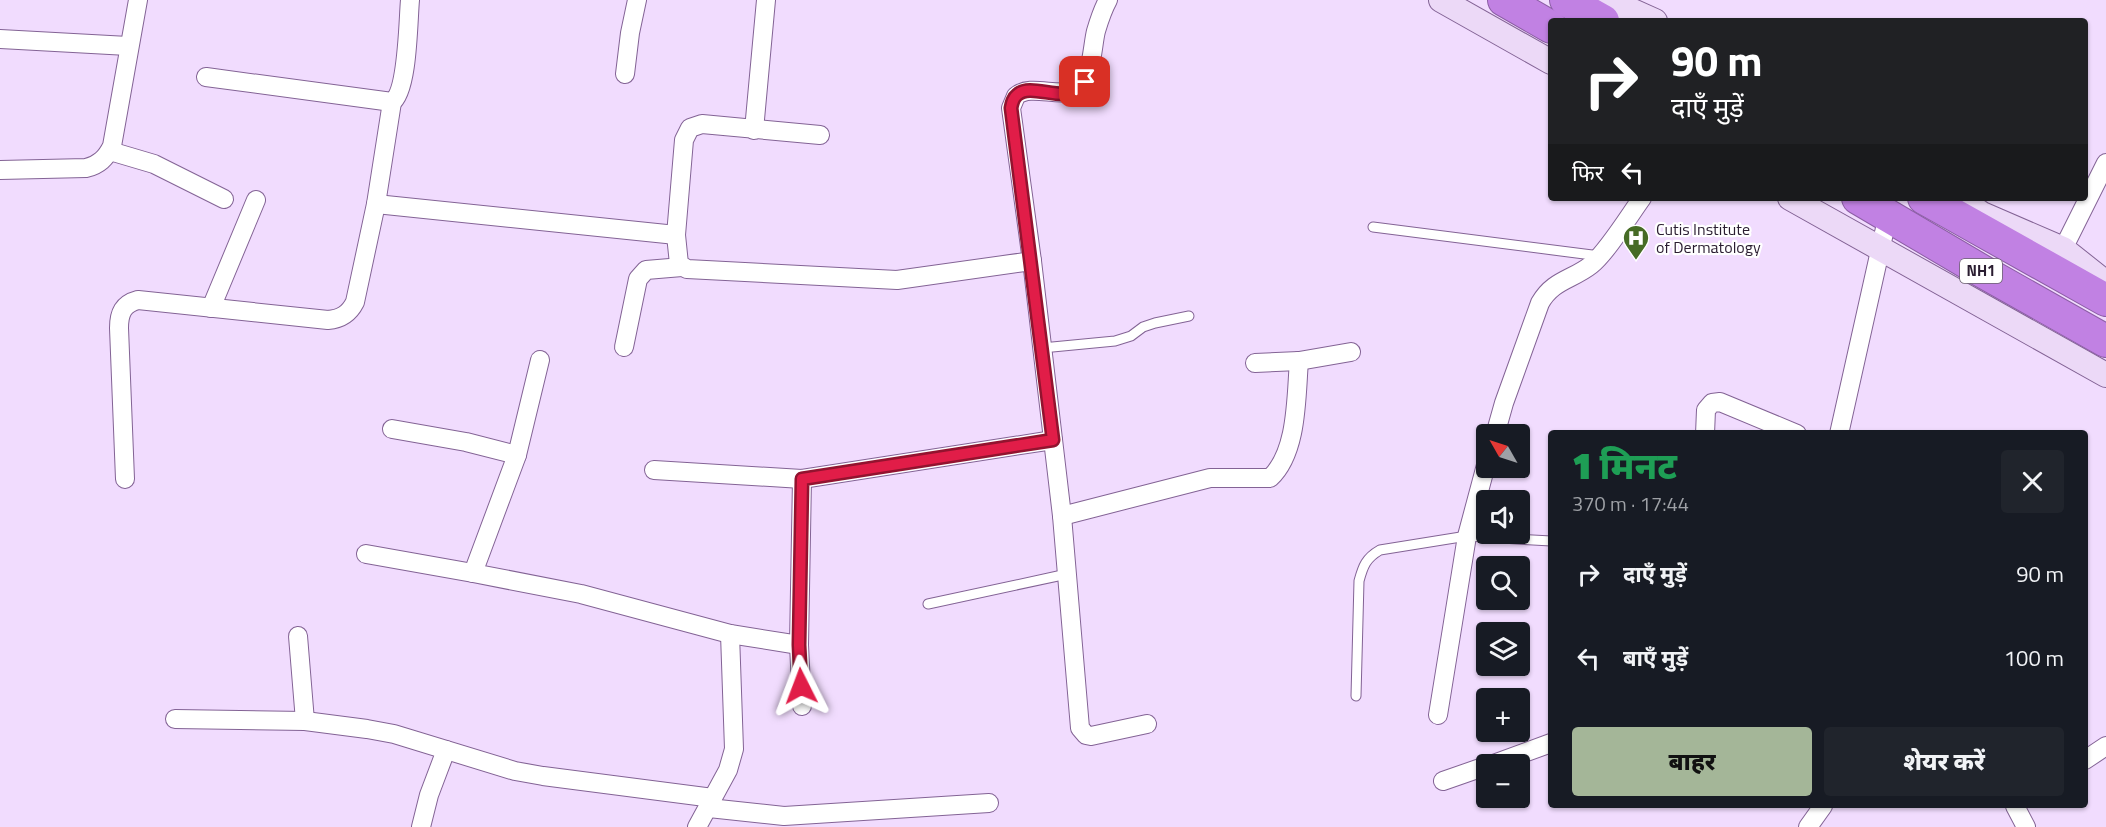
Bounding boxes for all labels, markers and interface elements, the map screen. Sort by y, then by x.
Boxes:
text: 90 m [1671,28,1763,92]
icon: right [1572,42,1650,120]
pin [1059,56,1110,107]
icon: arrive [1068,65,1101,98]
text: दाएँ मुड़ें [1671,86,1744,127]
text: फिर [1572,156,1604,190]
icon: left [1616,156,1649,189]
place label: Cutis Institute of Dermatology [1656,217,1761,259]
hospital icon: Cutis Institute of Dermatology [1621,223,1651,261]
road number: NH1 [1960,259,2002,283]
north arrow [1476,424,1530,478]
map controls [1476,424,1530,808]
text: 1 मिनट [1572,438,1677,493]
button: close [2001,450,2064,513]
text: 370 m · 17:44 [1572,488,1689,519]
button: sound [1476,490,1530,544]
button: search [1476,556,1530,610]
text: दाएँ मुड़ें [1623,557,1687,591]
text: 90 m [2016,557,2064,591]
icon: right [1572,558,1605,591]
button: layers [1476,622,1530,676]
text: बाएँ मुड़ें [1623,641,1688,675]
text: 100 m [2004,641,2064,675]
icon: left [1572,642,1605,675]
position arrow [769,654,833,718]
button: + [1476,688,1530,742]
button: बाहर [1572,727,1812,796]
button: शेयर करें [1824,727,2064,796]
button: − [1476,754,1530,808]

